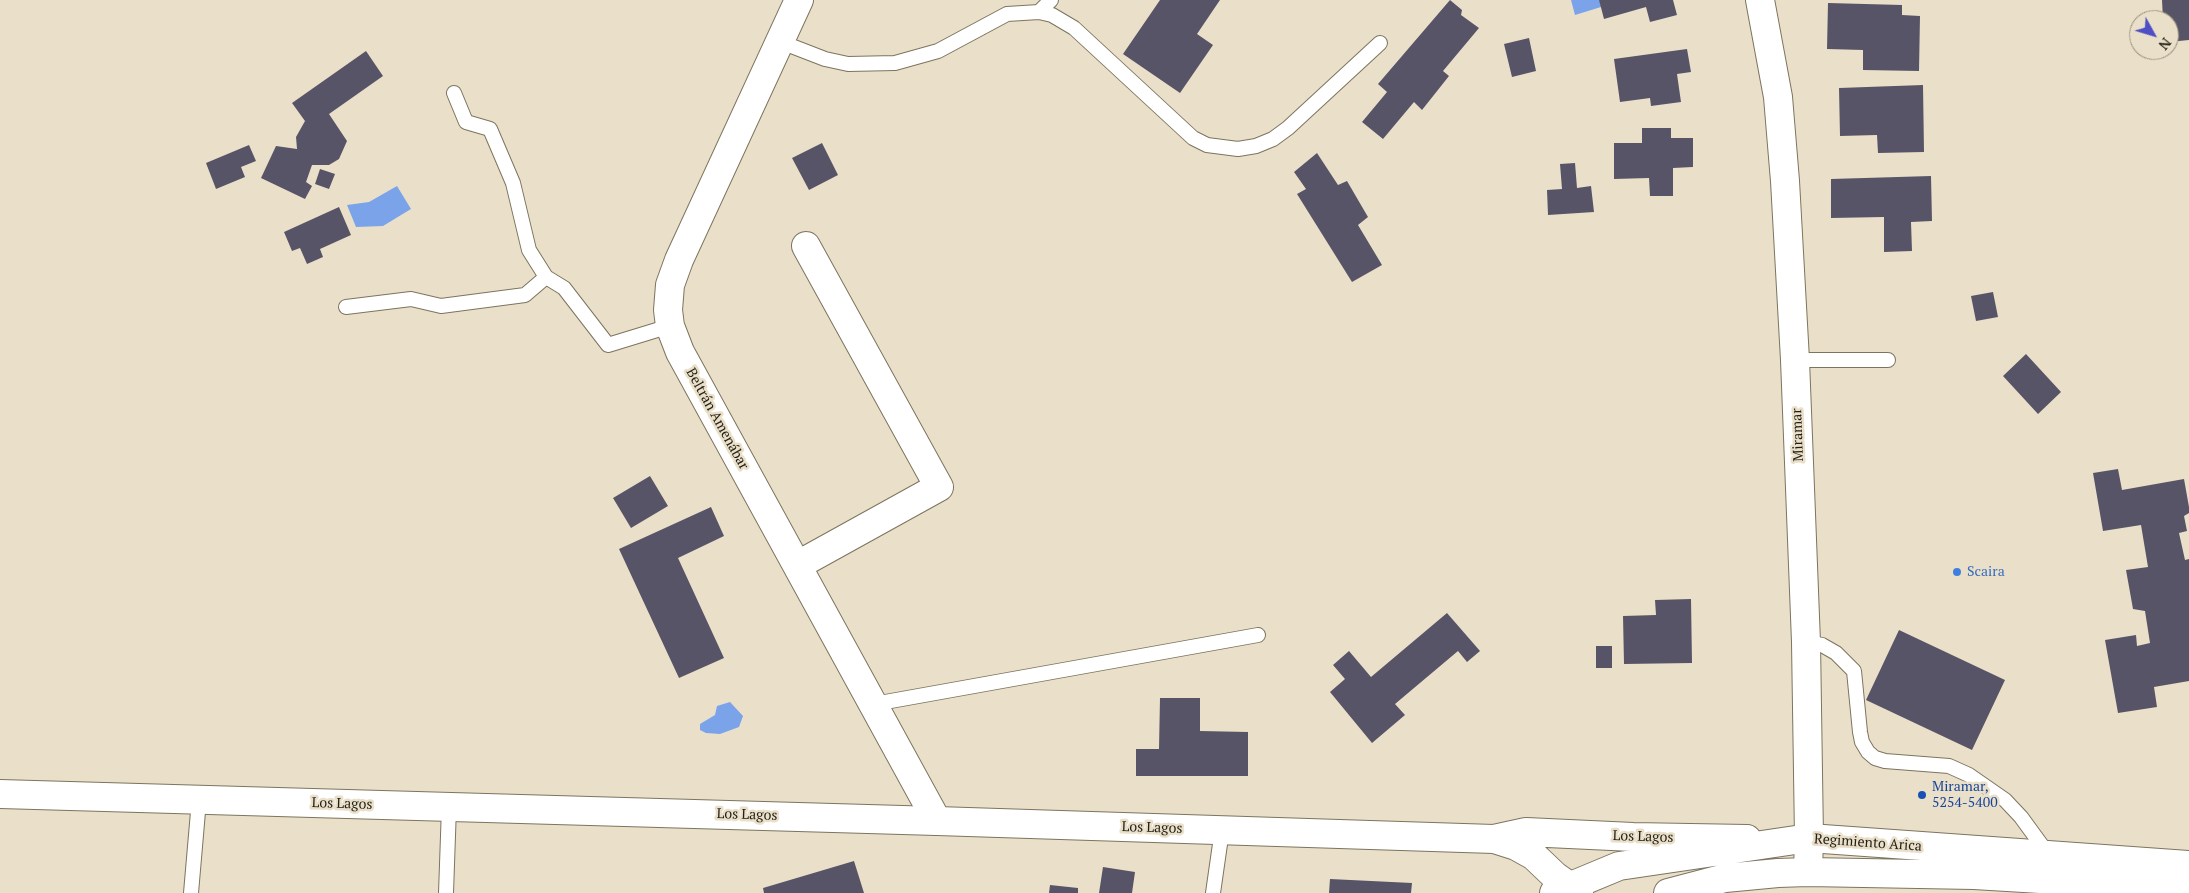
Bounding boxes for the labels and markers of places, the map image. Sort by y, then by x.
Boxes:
place label: Scaira [1967,564,2005,580]
marker: Scaira [1951,566,1963,578]
place label: Miramar, 5254-5400 [1932,779,1998,812]
marker: Miramar, 5254-5400 [1916,789,1928,801]

